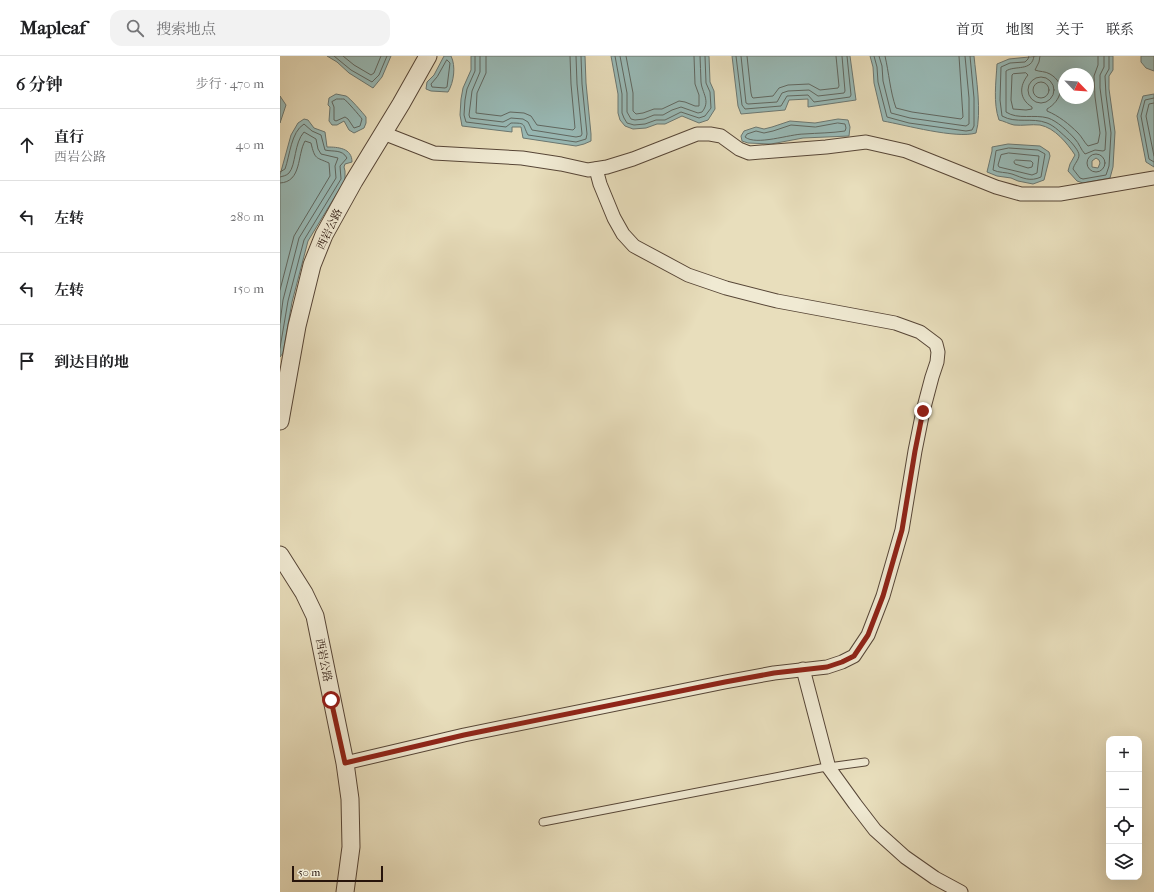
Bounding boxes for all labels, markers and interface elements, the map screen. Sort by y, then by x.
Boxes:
search box [110,10,390,46]
text: Mapleaf [20,17,86,39]
icon: search [124,17,146,39]
text: 搜索地点 [156,20,216,38]
text: 首页 [956,21,984,38]
text: 地图 [1006,21,1034,38]
text: 关于 [1056,21,1084,38]
text: 联系 [1106,21,1134,38]
north arrow [1058,68,1094,104]
text: 6 分钟 [16,74,63,94]
text: 步行 · 470 m [195,76,264,91]
text: 直行 [54,128,84,146]
icon: ahead [16,134,38,156]
text: 40 m [236,137,264,152]
text: 西岩公路 [54,149,106,164]
icon: left [16,206,38,228]
street label: 西岩公路 [314,207,345,252]
text: 左转 [54,209,84,227]
text: 280 m [230,209,264,224]
icon: left [16,278,38,300]
text: 左转 [54,281,84,299]
text: 150 m [233,281,264,296]
icon: arrive [16,350,38,372]
text: 到达目的地 [54,353,129,371]
route end [914,402,932,420]
street label: 西岩公路 [313,637,334,683]
route start [322,691,340,709]
map controls [1106,736,1142,880]
button: + [1106,736,1142,772]
button: − [1106,772,1142,808]
button: locate [1106,808,1142,844]
button: layers [1106,844,1142,880]
scale bar [292,864,383,883]
text: 50 m [298,866,320,879]

